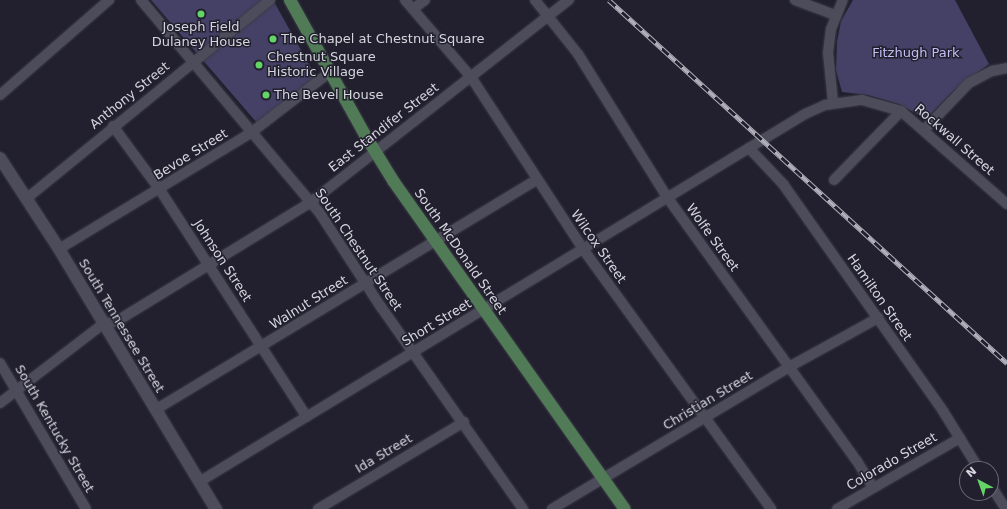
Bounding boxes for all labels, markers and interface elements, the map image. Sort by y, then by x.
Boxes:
marker: Joseph Field Dulaney House [196,9,206,19]
place label: Joseph Field Dulaney House [152,20,250,51]
place label: The Chapel at Chestnut Square [281,31,484,47]
marker: The Chapel at Chestnut Square [268,34,278,44]
park label: Fitzhugh Park [872,45,960,61]
place label: Chestnut Square Historic Village [267,50,376,81]
street label: Anthony Street [87,59,173,133]
marker: Chestnut Square Historic Village [254,60,264,70]
street label: East Standifer Street [326,80,442,176]
place label: The Bevel House [274,87,383,103]
marker: The Bevel House [261,90,271,100]
street label: Rockwall Street [911,101,997,179]
street label: Bevoe Street [151,126,231,184]
street label: South Chestnut Street [311,186,405,314]
street label: South McDonald Street [411,186,509,318]
street label: Wolfe Street [682,201,742,275]
street label: Wilcox Street [567,207,629,287]
street label: Johnson Street [190,217,254,305]
street label: Hamilton Street [843,252,915,344]
street label: South Tennessee Street [75,256,167,396]
street label: Walnut Street [267,273,351,333]
street label: Short Street [399,296,475,350]
street label: South Kentucky Street [11,362,97,496]
street label: Christian Street [660,368,756,434]
street label: Colorado Street [844,430,940,494]
street label: Ida Street [353,431,415,477]
north arrow [959,461,999,501]
text: N [964,464,979,480]

